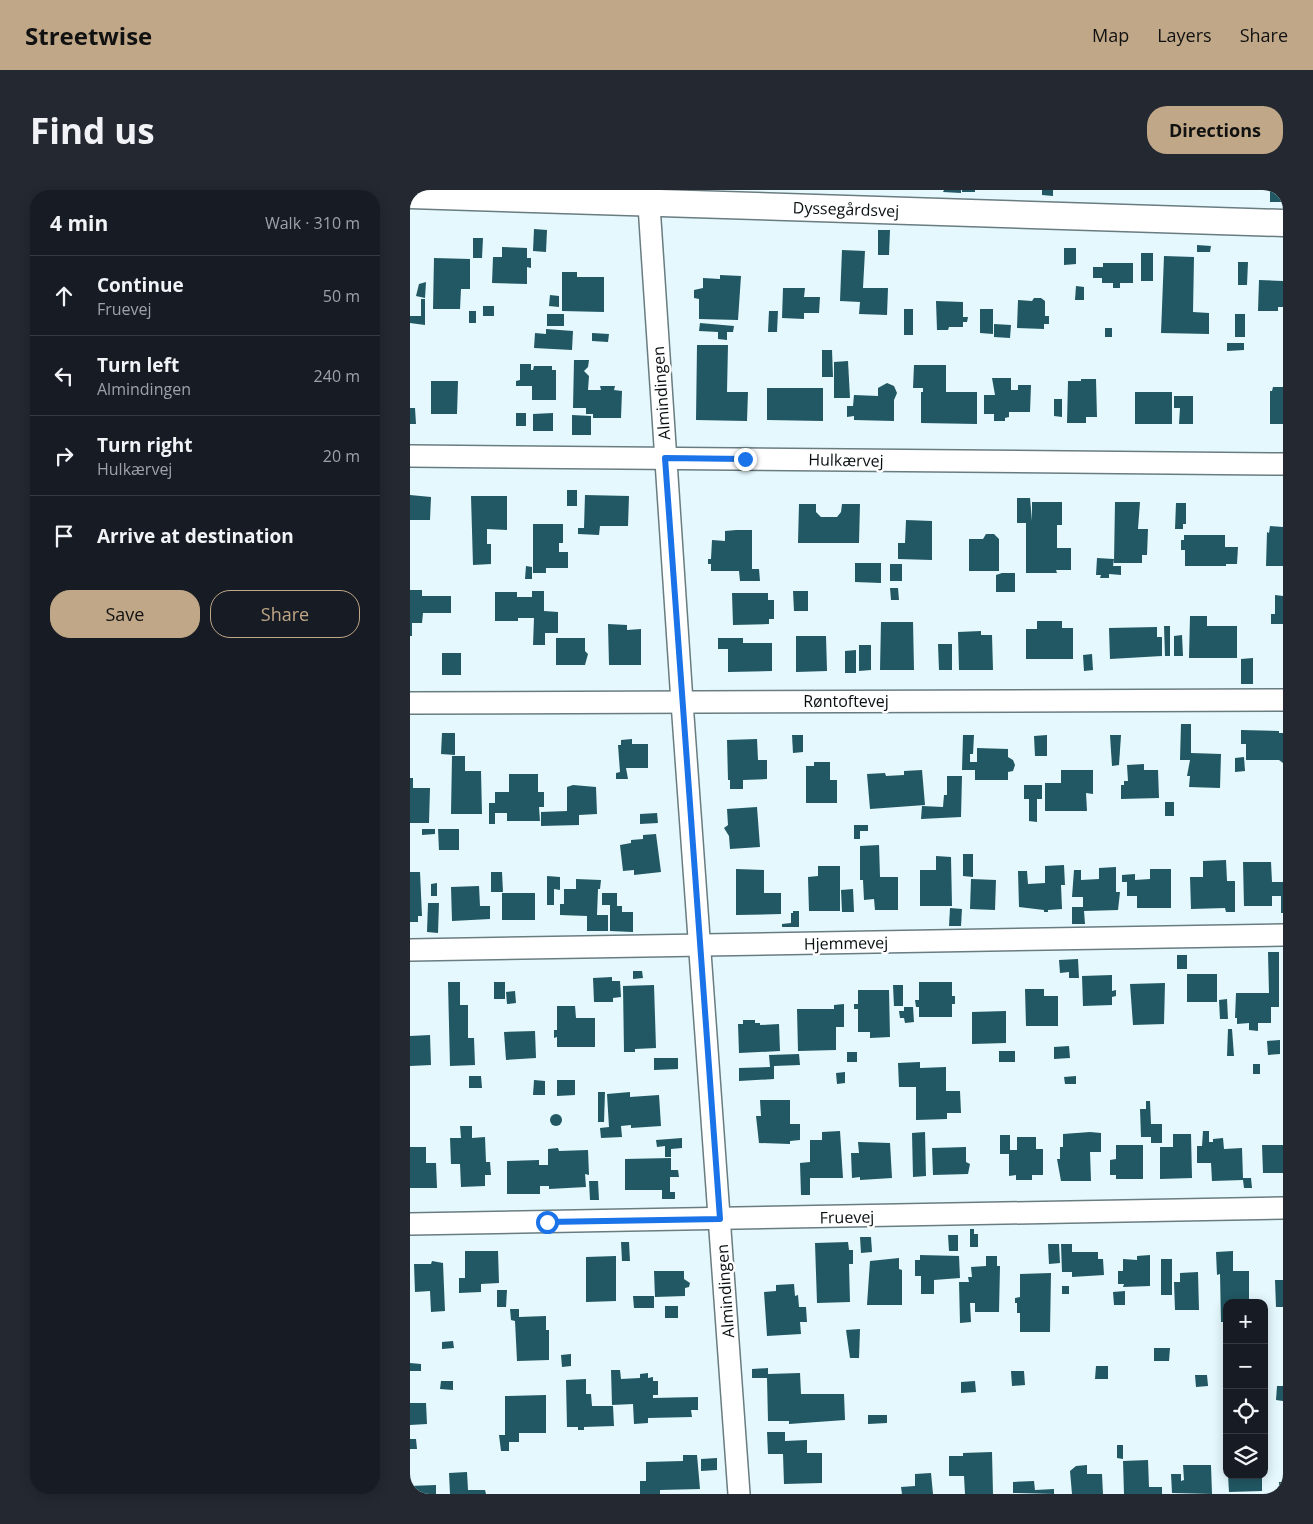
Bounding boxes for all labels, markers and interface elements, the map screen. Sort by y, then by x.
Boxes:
text: Streetwise [25,19,152,52]
text: Map [1092,23,1129,47]
text: Layers [1157,23,1212,47]
text: Share [1240,23,1288,47]
button: Directions [1147,106,1283,154]
text: Find us [30,107,155,154]
street label: Dyssegårdsvej [792,196,900,222]
text: 4 min [50,209,108,237]
text: Walk · 310 m [265,212,360,234]
text: Continue [97,272,184,298]
icon: ahead [50,282,78,310]
text: 50 m [323,285,360,307]
text: Fruevej [97,298,152,320]
street label: Almindingen [647,345,675,441]
text: Turn left [97,352,179,378]
icon: left [50,362,78,390]
text: 240 m [314,365,360,387]
text: Almindingen [97,378,191,400]
text: Turn right [97,432,192,458]
icon: right [50,442,78,470]
text: 20 m [323,445,360,467]
route end [734,448,757,471]
street label: Hulkærvej [808,448,884,472]
text: Hulkærvej [97,458,172,480]
icon: arrive [50,522,78,550]
text: Arrive at destination [97,523,294,549]
button: Save [50,590,200,638]
button: Share [210,590,360,638]
street label: Røntoftevej [803,690,889,712]
street label: Hjemmevej [804,931,888,955]
street label: Fruevej [820,1206,874,1228]
route start [536,1211,559,1234]
street label: Almindingen [711,1243,739,1339]
map controls [1223,1299,1268,1479]
button: + [1223,1299,1268,1344]
button: − [1223,1344,1268,1389]
button: locate [1223,1389,1268,1434]
button: layers [1223,1434,1268,1479]

